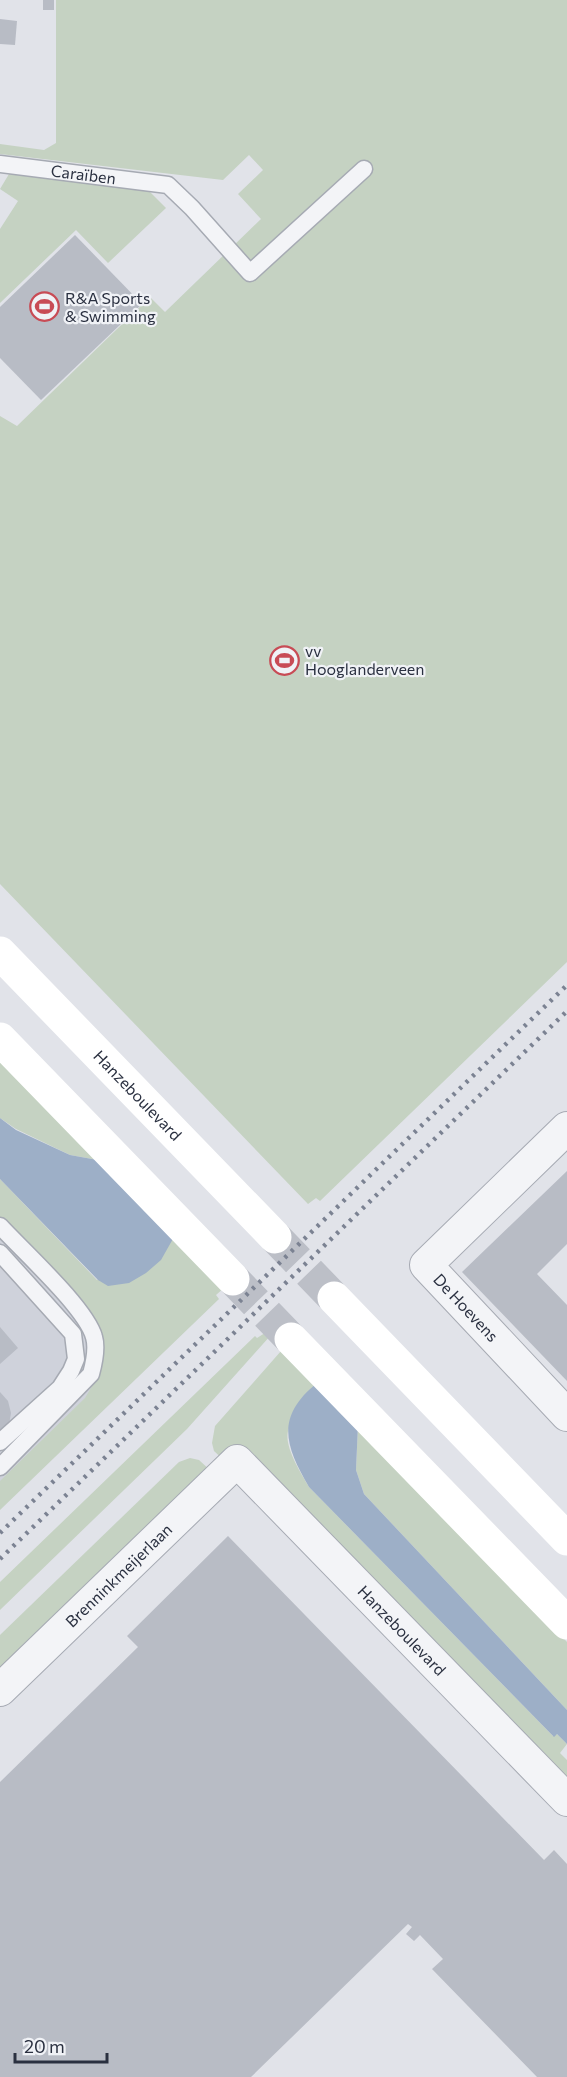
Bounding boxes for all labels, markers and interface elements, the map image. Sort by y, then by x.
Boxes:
street label: Caraïben [50,160,117,187]
place label: R&A Sports & Swimming [65,288,156,325]
sports icon: R&A Sports & Swimming [28,291,60,323]
place label: vv Hooglanderveen [305,641,424,678]
sports icon: vv Hooglanderveen [268,644,300,676]
street label: Hanzeboulevard [90,1046,186,1144]
street label: De Hoevens [430,1269,503,1345]
street label: Brenninkmeijerlaan [61,1519,176,1631]
street label: Hanzeboulevard [354,1581,450,1679]
scale bar [15,2026,106,2064]
text: 20 m [24,2035,65,2057]

